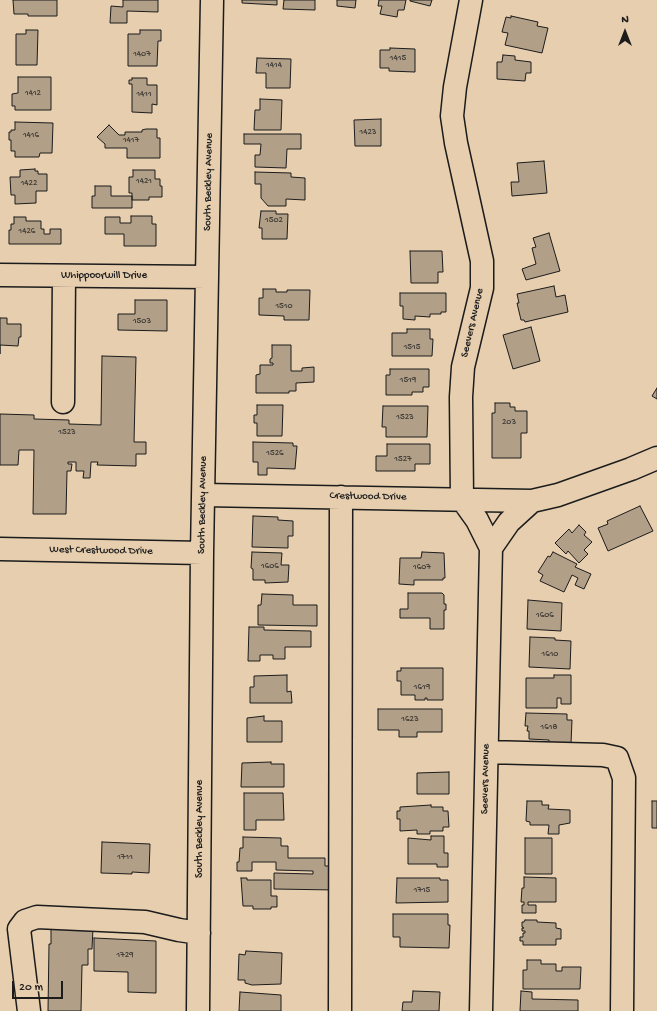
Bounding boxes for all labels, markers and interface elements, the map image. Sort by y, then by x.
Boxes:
north arrow [605,12,645,52]
text: N [621,14,629,26]
house number: 1407 [133,50,151,60]
house number: 1415 [390,54,406,64]
house number: 1414 [266,61,282,71]
house number: 1412 [25,89,41,99]
house number: 1411 [136,90,152,100]
house number: 1423 [360,128,376,138]
house number: 1416 [23,131,39,141]
street label: South Beckley Avenue [202,133,216,231]
house number: 1417 [123,136,139,146]
house number: 1421 [136,177,152,187]
house number: 1422 [21,179,37,189]
house number: 1502 [265,216,283,226]
house number: 1426 [19,227,35,237]
street label: Whippoorwill Drive [61,269,147,283]
street label: Seevers Avenue [459,287,487,359]
house number: 1510 [275,302,293,312]
house number: 1503 [133,317,151,327]
house number: 1515 [404,343,420,353]
house number: 1519 [400,376,416,386]
house number: 1523 [396,413,414,423]
house number: 203 [502,418,516,428]
house number: 1523 [58,428,76,438]
house number: 1526 [266,449,284,459]
house number: 1527 [394,455,412,465]
street label: South Beckley Avenue [196,456,210,554]
street label: Crestwood Drive [329,490,407,504]
street label: West Crestwood Drive [49,544,153,558]
house number: 1606 [261,562,279,572]
house number: 1607 [413,563,431,573]
house number: 1606 [536,611,554,621]
house number: 1610 [542,650,558,660]
house number: 1619 [414,683,430,693]
house number: 1623 [401,715,419,725]
house number: 1618 [541,723,557,733]
street label: Seevers Avenue [479,744,493,814]
street label: South Beckley Avenue [193,780,207,878]
house number: 1711 [117,853,133,863]
house number: 1715 [414,886,430,896]
house number: 1729 [116,951,134,961]
scale bar [14,973,65,999]
text: 20 m [19,981,43,995]

